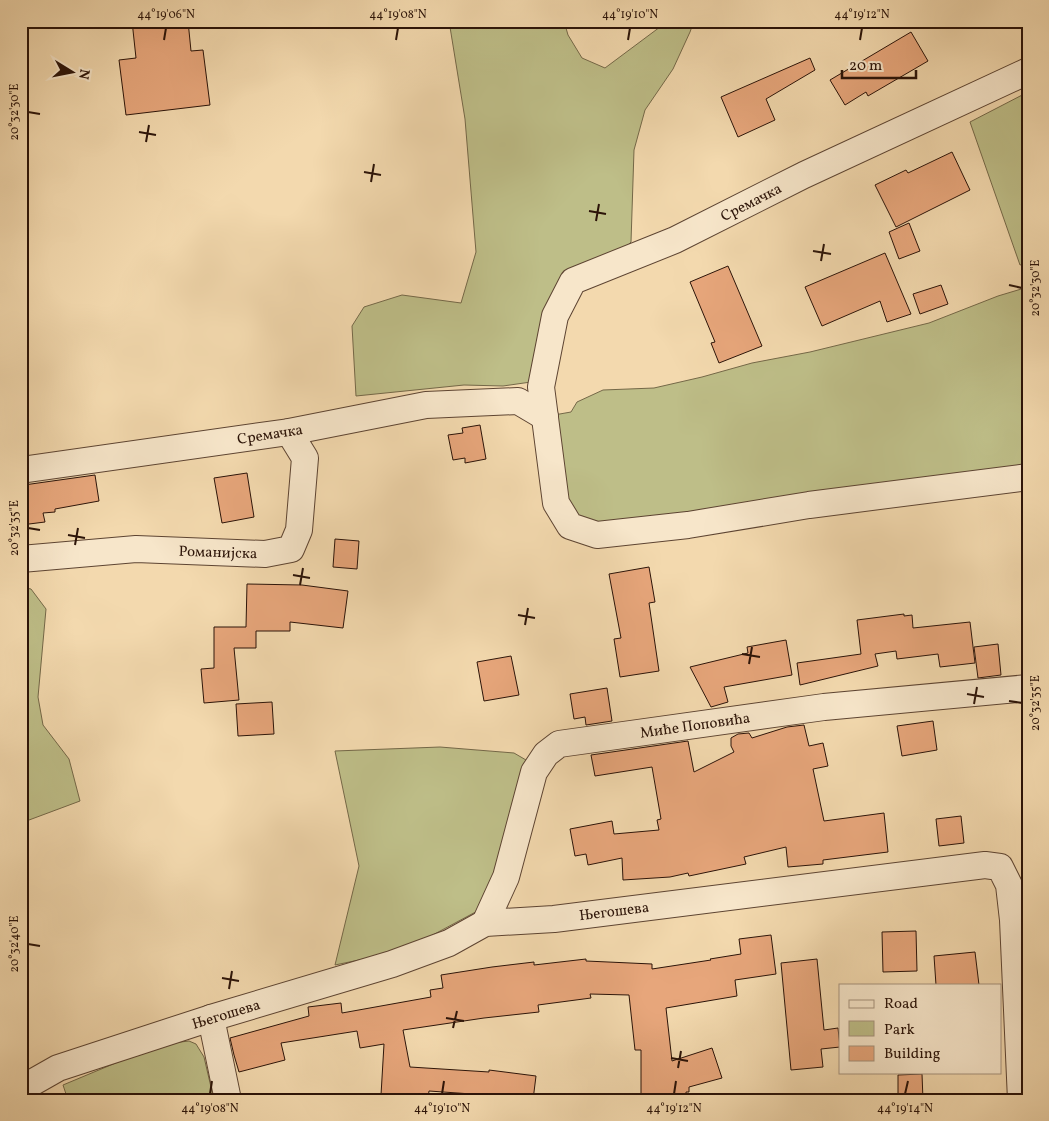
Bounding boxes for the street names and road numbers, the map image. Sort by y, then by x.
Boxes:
street label: Сремачка [717,179,786,228]
street label: Сремачка [236,420,305,451]
street label: Романијска [178,542,258,565]
street label: Миће Поповића [639,708,752,745]
street label: Његошева [578,898,650,927]
street label: Његошева [190,995,263,1036]

